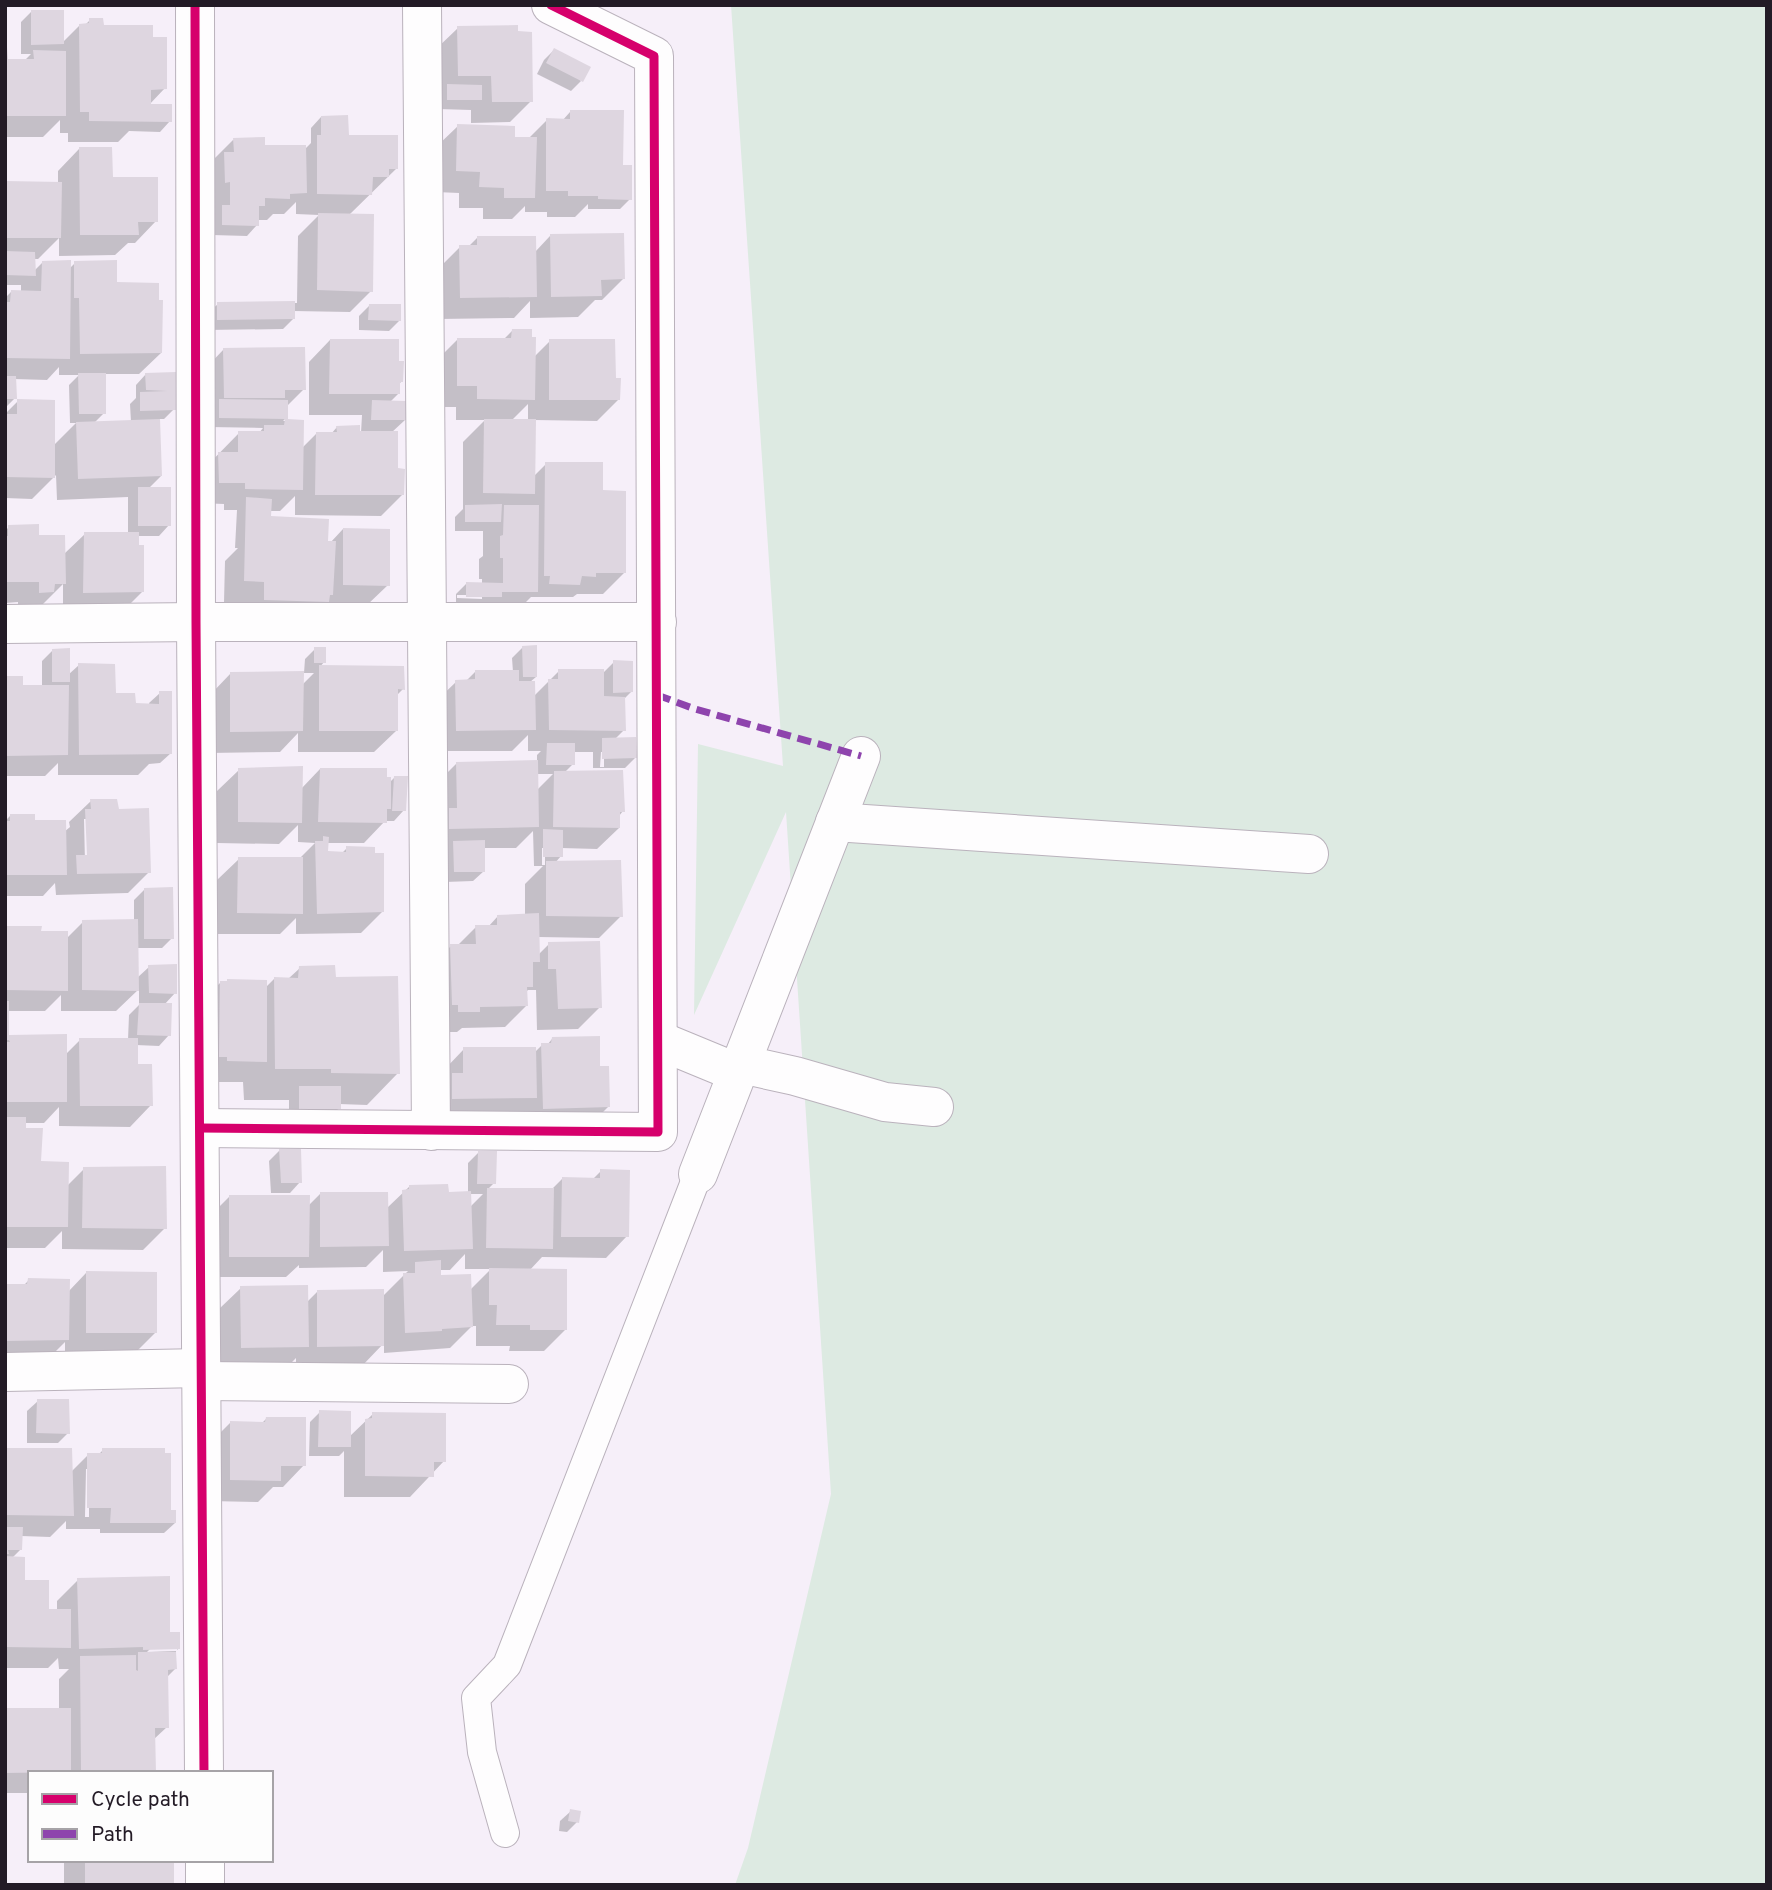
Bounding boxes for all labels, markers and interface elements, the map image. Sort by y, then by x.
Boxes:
legend [28,1771,273,1862]
text: Cycle path [91,1787,190,1814]
text: Path [91,1822,134,1849]

